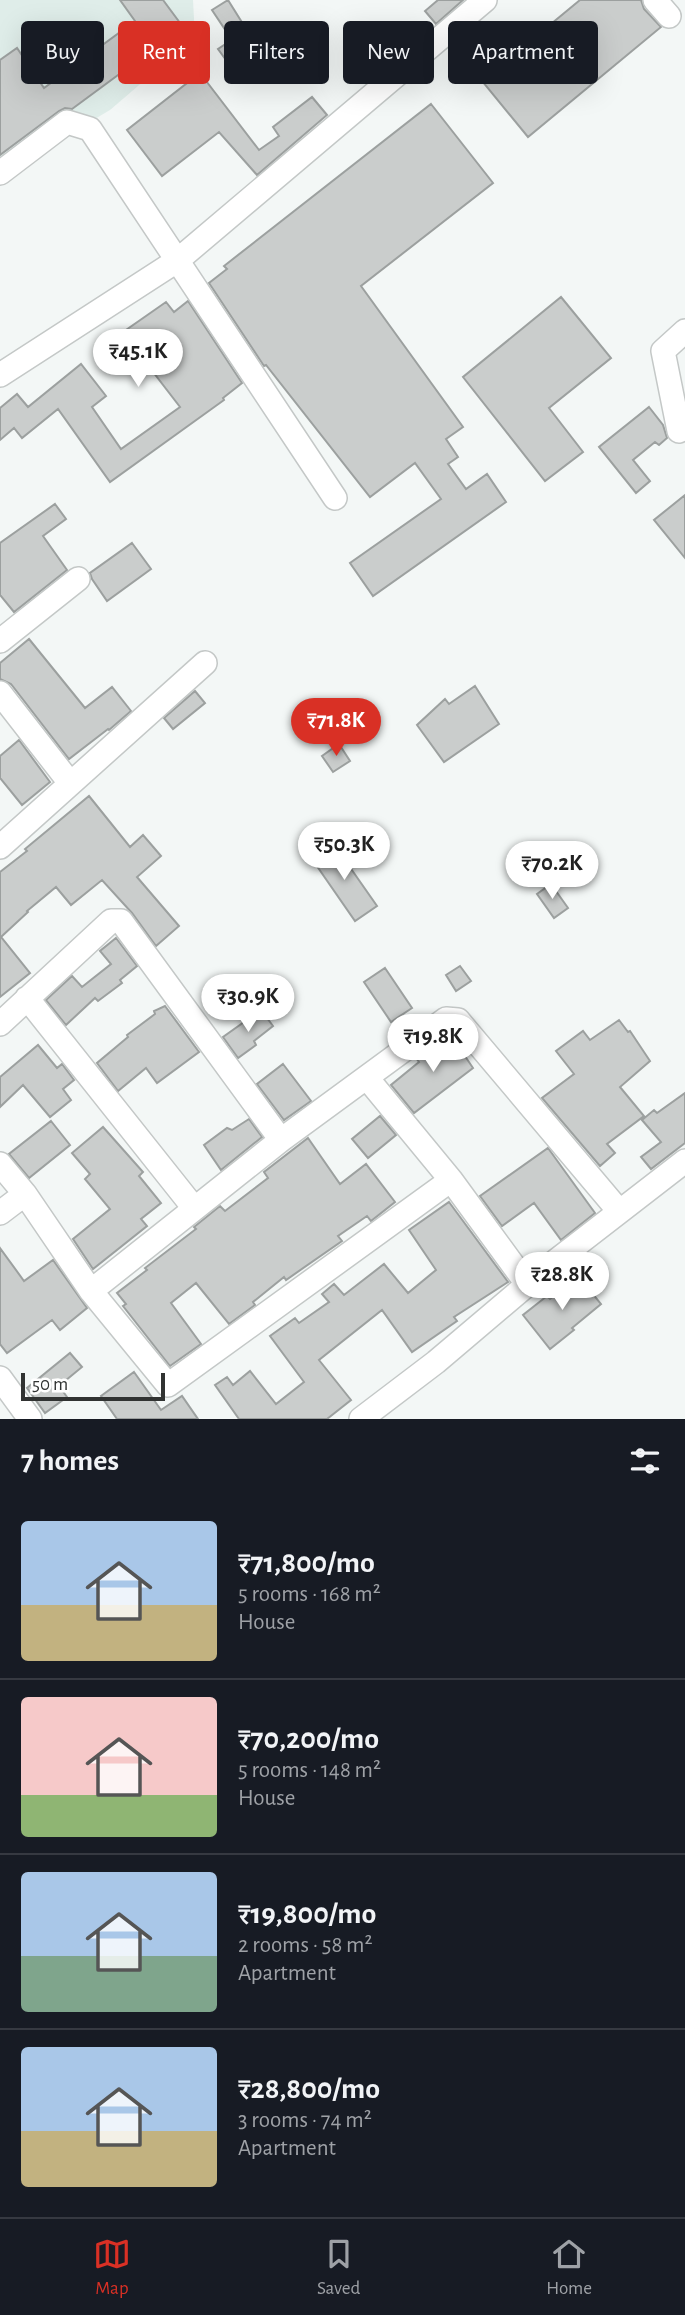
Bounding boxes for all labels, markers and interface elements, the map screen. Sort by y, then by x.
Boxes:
chip: Buy [21,21,104,84]
chip: Rent [118,21,210,84]
chip: Filters [224,21,329,84]
chip: New [343,21,434,84]
chip: Apartment [448,21,598,84]
pin: ₹45.1K [81,330,195,389]
text: ₹45.1K [109,340,167,363]
pin: ₹71.8K [279,698,393,758]
text: ₹71.8K [307,709,365,732]
pin: ₹50.3K [287,822,401,882]
text: ₹50.3K [314,833,374,856]
pin: ₹70.2K [495,842,609,901]
text: ₹70.2K [521,852,583,875]
pin: ₹30.9K [191,974,305,1034]
text: ₹30.9K [217,985,279,1008]
pin: ₹19.8K [376,1014,490,1074]
text: ₹19.8K [403,1025,463,1048]
pin: ₹28.8K [505,1252,619,1312]
text: ₹28.8K [531,1263,593,1286]
scale bar [21,1370,164,1402]
text: 50 m [32,1375,68,1394]
icon: filters [626,1442,664,1480]
text: 7 homes [21,1446,119,1476]
text: ₹71,800/mo [238,1548,375,1578]
icon: home [77,1549,161,1633]
text: 5 rooms · 168 m² [238,1583,381,1606]
text: House [238,1611,295,1634]
text: ₹70,200/mo [238,1724,379,1754]
icon: home [77,1725,161,1809]
text: 5 rooms · 148 m² [238,1759,381,1782]
text: House [238,1787,295,1810]
text: ₹19,800/mo [238,1899,376,1929]
icon: home [77,1900,161,1984]
text: 2 rooms · 58 m² [238,1934,373,1957]
text: Apartment [238,1962,336,1985]
text: ₹28,800/mo [238,2074,380,2104]
icon: home [77,2075,161,2159]
text: 3 rooms · 74 m² [238,2109,372,2132]
text: Apartment [238,2137,336,2160]
tab: Map [93,2235,131,2300]
tab: Saved [317,2235,360,2300]
tab: Home [546,2235,592,2300]

